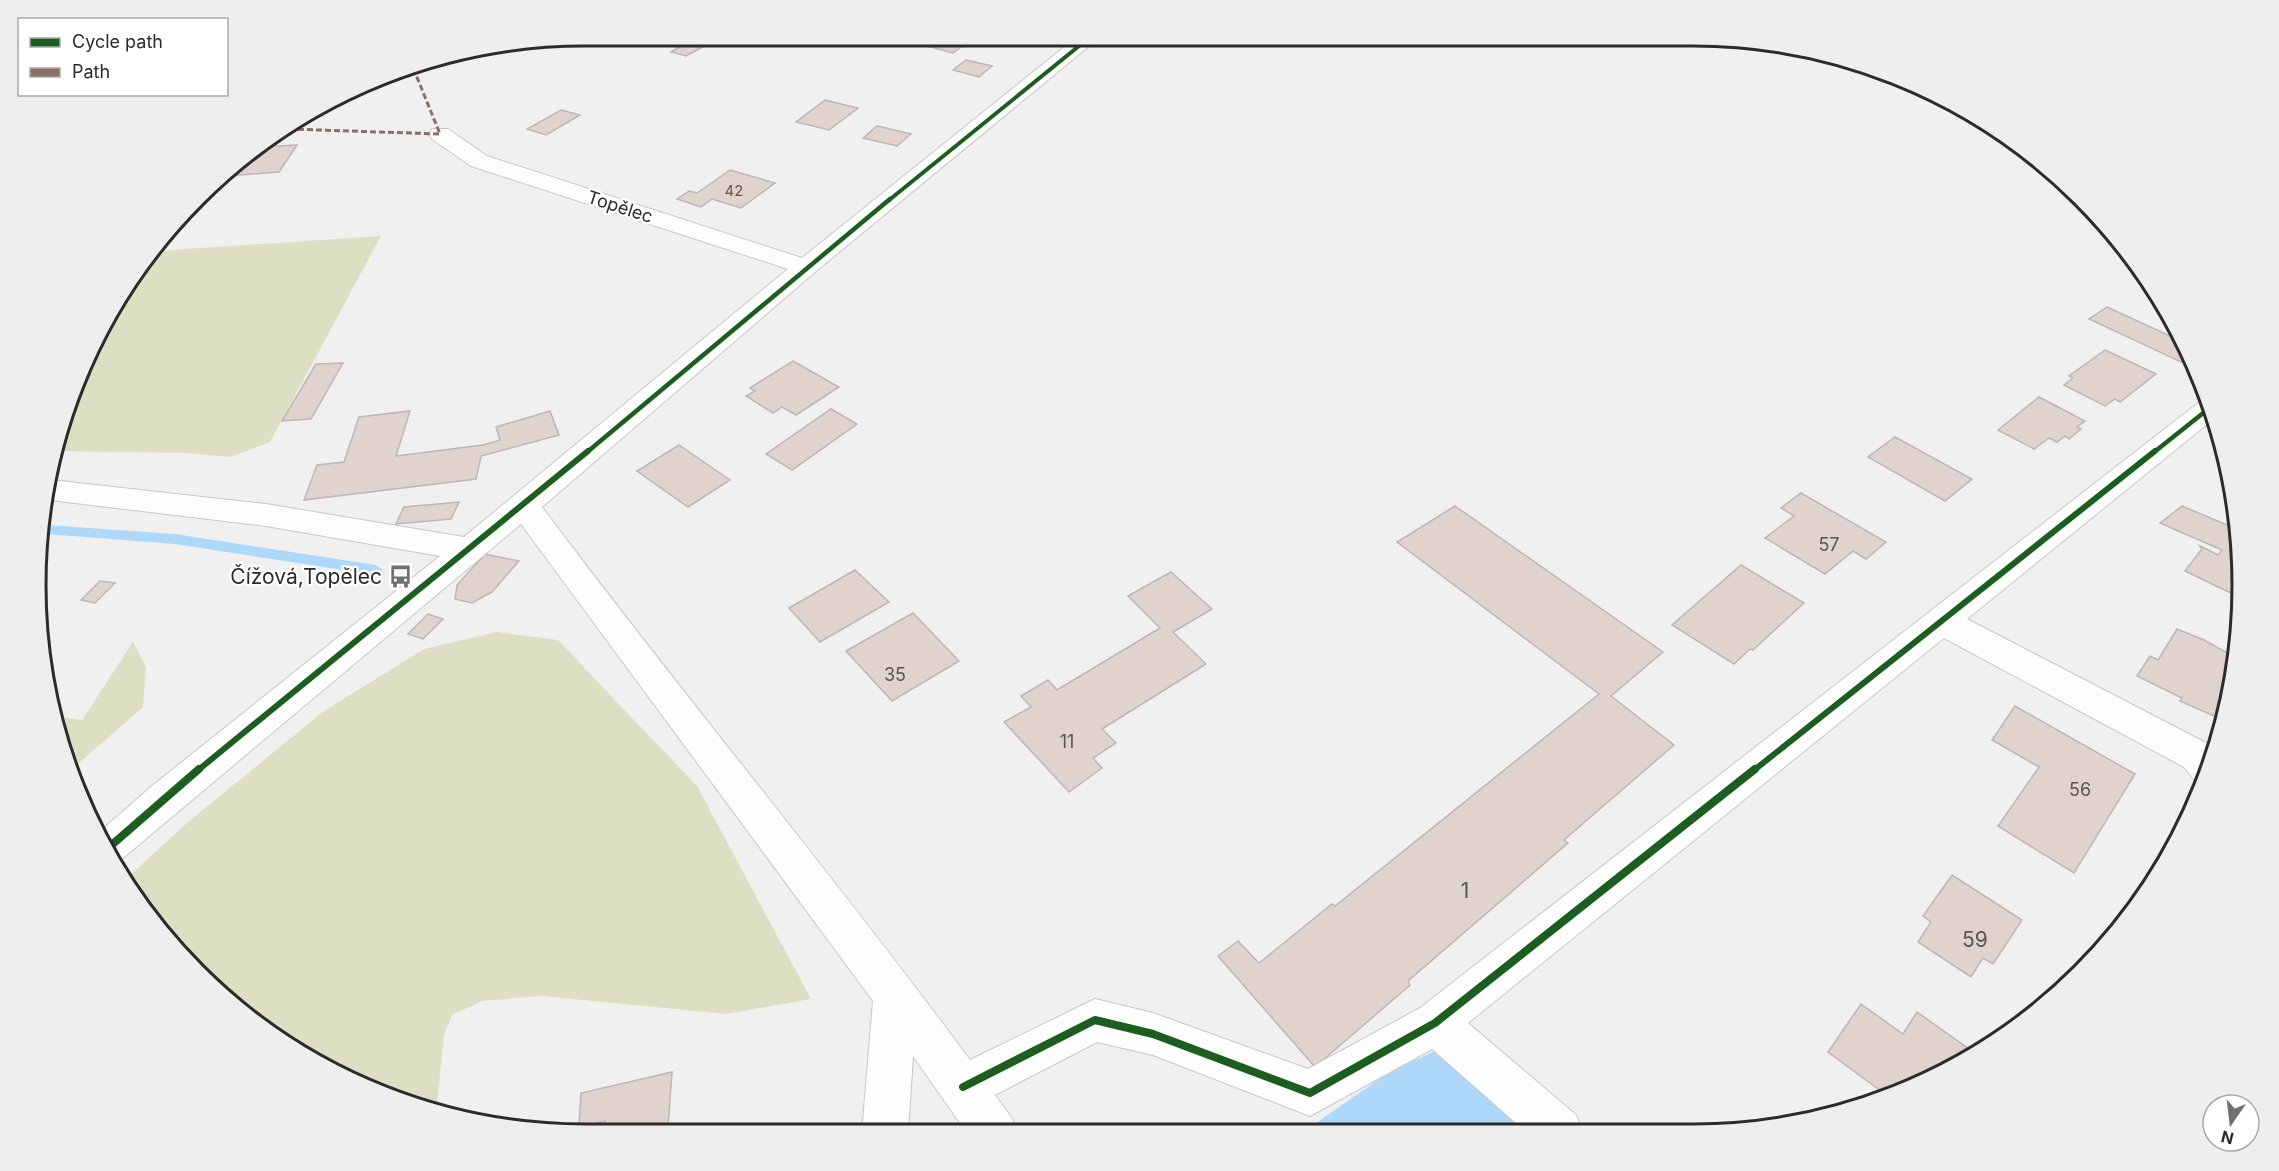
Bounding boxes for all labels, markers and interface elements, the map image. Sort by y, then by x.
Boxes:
legend [18,18,228,96]
text: Cycle path [72,31,163,52]
text: Path [72,61,110,82]
house number: 42 [725,181,743,200]
street label: Topělec [585,186,656,227]
house number: 57 [1818,534,1840,555]
place label: Čížová,Topělec [230,564,382,589]
bus stop icon: Čížová,Topělec [387,564,413,590]
house number: 35 [884,664,906,685]
house number: 11 [1060,731,1074,752]
house number: 56 [2069,779,2091,800]
house number: 1 [1461,878,1469,903]
house number: 59 [1962,927,1988,952]
north arrow [2201,1093,2261,1153]
text: N [2219,1126,2236,1149]

